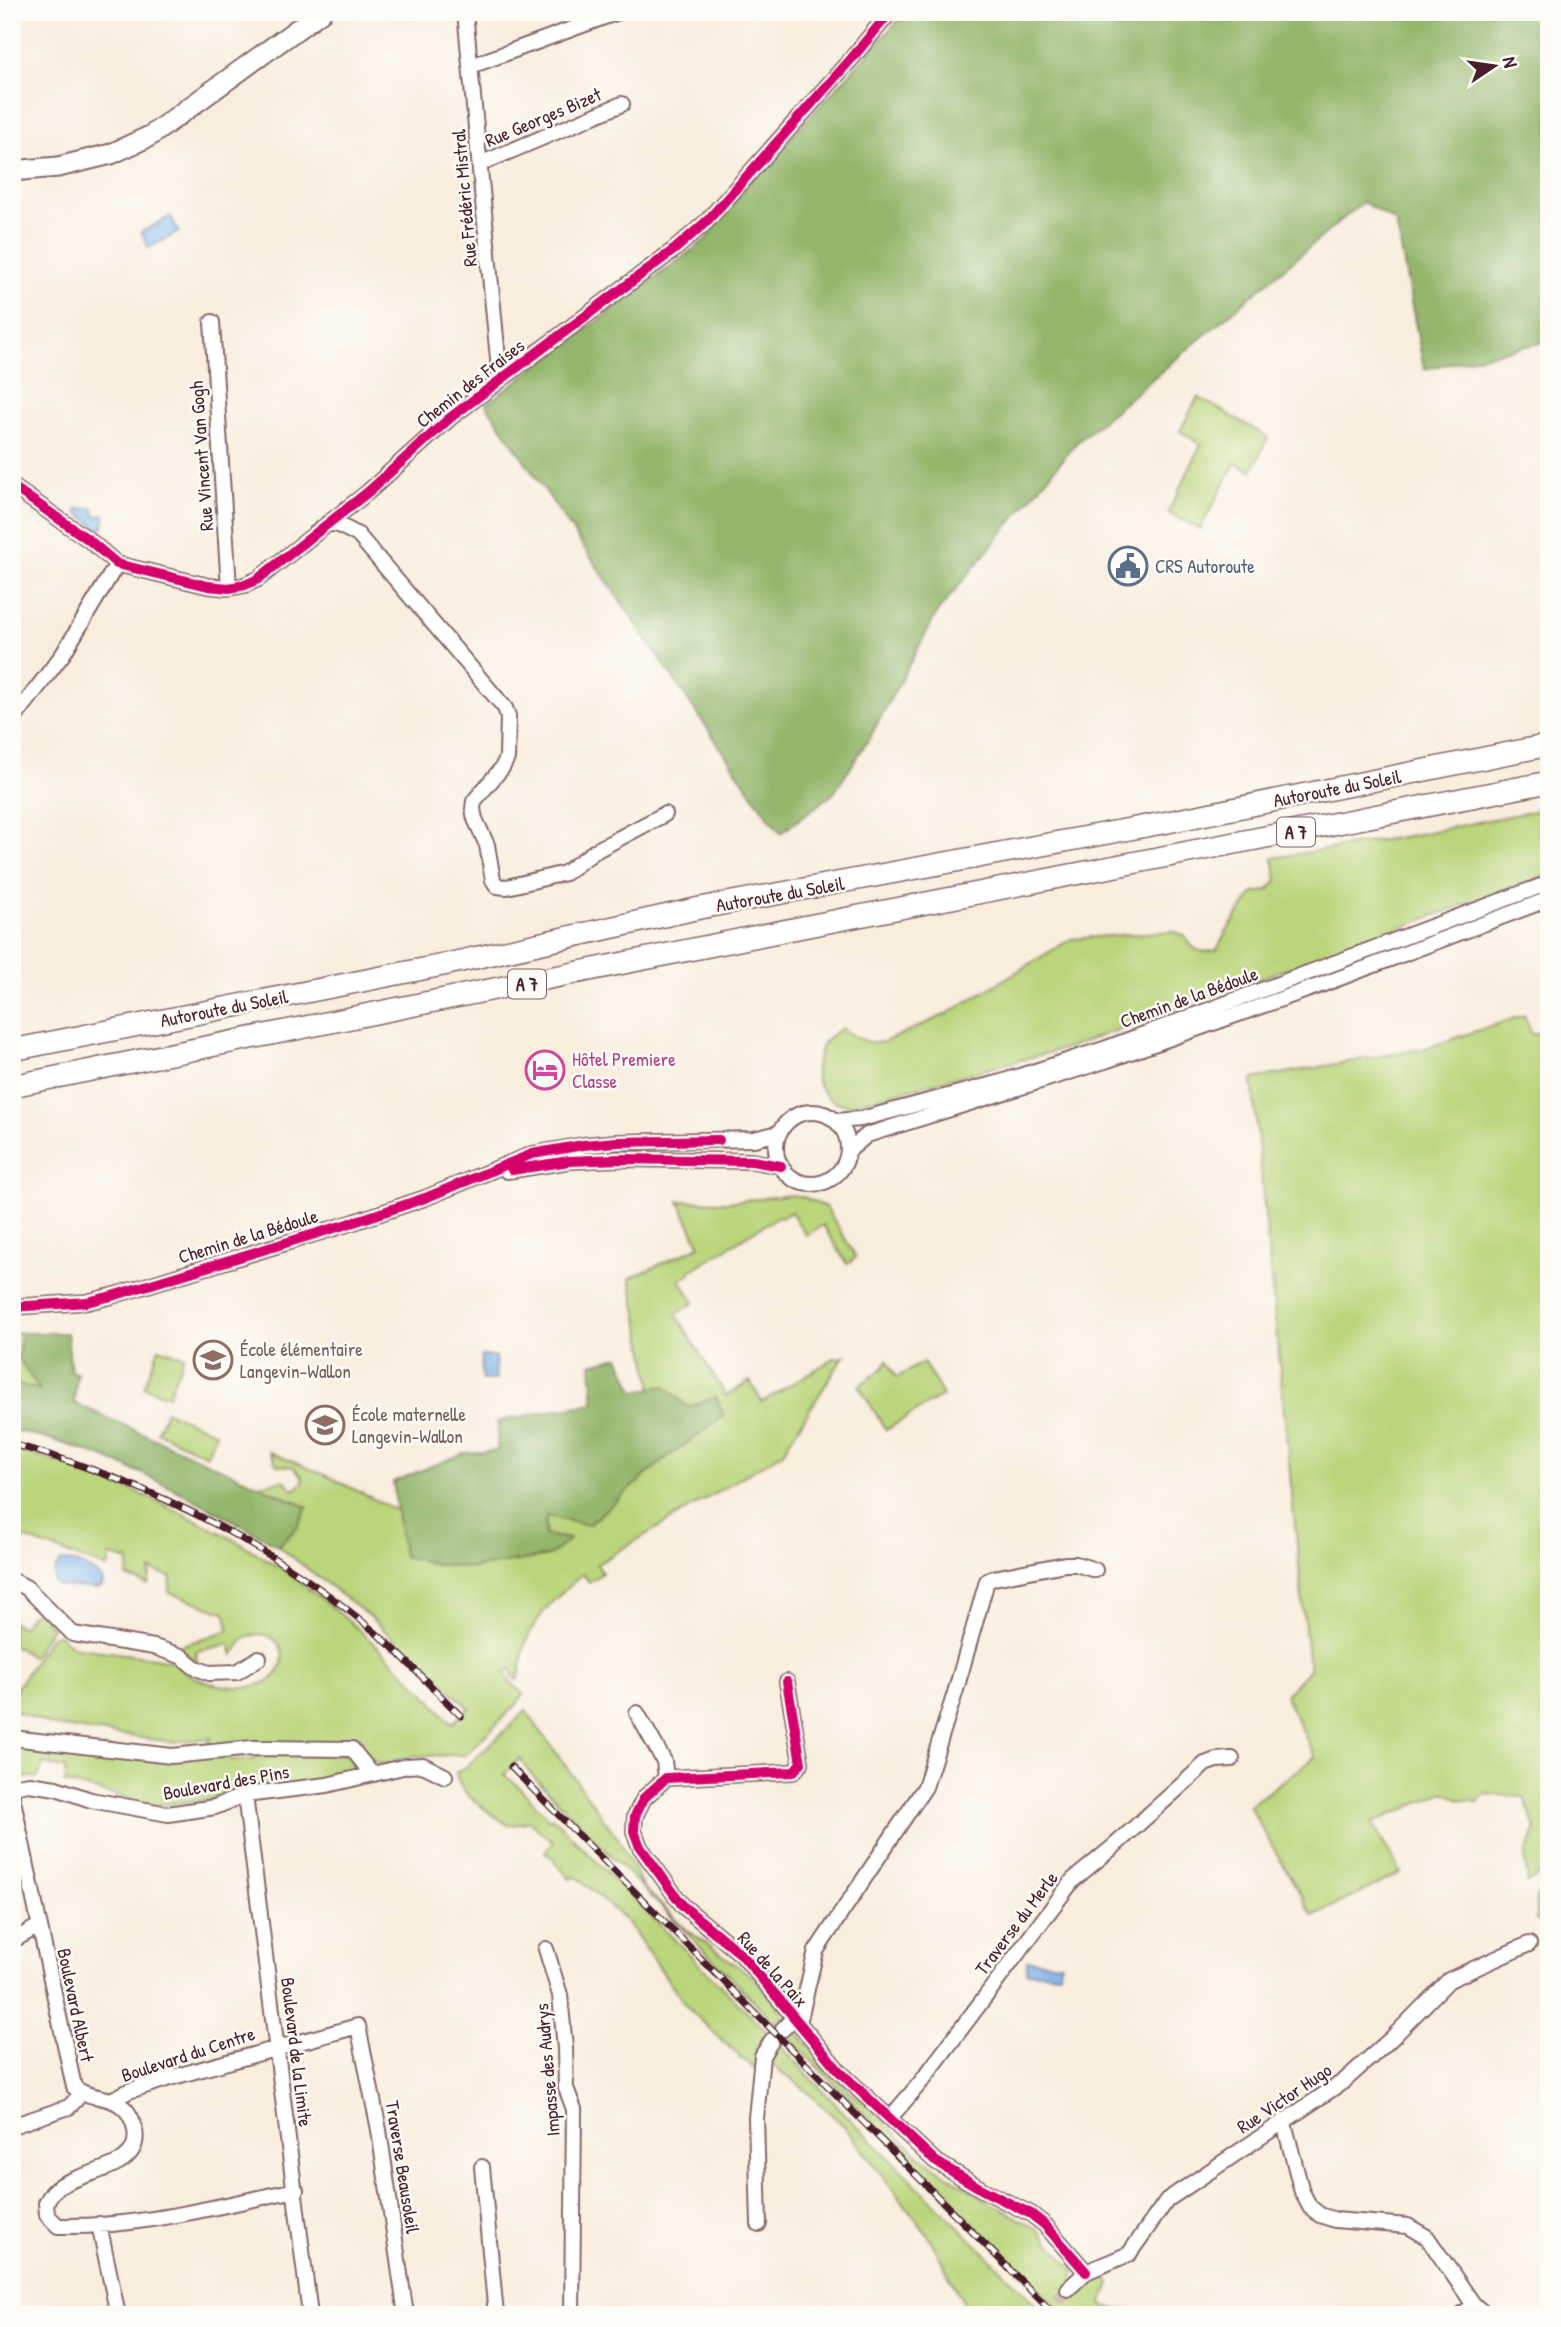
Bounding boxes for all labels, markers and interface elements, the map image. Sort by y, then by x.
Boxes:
north arrow [1460,32,1530,102]
text: N [1497,54,1524,70]
street label: Rue Georges Bizet [481,81,605,153]
street label: Rue Frédéric Mistral [445,127,483,268]
street label: Chemin des Fraises [410,332,530,434]
street label: Rue Vincent Van Gogh [183,380,219,532]
public building icon: CRS Autoroute [1107,545,1149,587]
place label: CRS Autoroute [1155,553,1255,579]
street label: Autoroute du Soleil [1271,763,1404,813]
road number: A 7 [1277,818,1315,846]
street label: Autoroute du Soleil [714,870,847,918]
street label: Chemin de la Bédoule [1117,960,1262,1034]
road number: A 7 [508,970,546,999]
street label: Autoroute du Soleil [158,983,291,1033]
place label: Hôtel Premiere Classe [572,1046,676,1094]
hotel icon: Hôtel Premiere Classe [524,1049,566,1091]
street label: Chemin de la Bédoule [175,1202,321,1270]
place label: École élémentaire Langevin-Wallon [240,1336,363,1384]
school or university icon: École élémentaire Langevin-Wallon [192,1339,234,1381]
place label: École maternelle Langevin-Wallon [352,1401,467,1449]
school or university icon: École maternelle Langevin-Wallon [304,1404,346,1446]
street label: Boulevard des Pins [161,1758,291,1806]
street label: Traverse du Merle [968,1865,1064,1980]
street label: Rue de la Paix [732,1925,814,2013]
street label: Boulevard Albert [51,1946,101,2065]
street label: Boulevard de la Limite [275,1976,319,2129]
street label: Impasse des Audrys [528,2003,566,2137]
street label: Boulevard du Centre [118,2020,259,2088]
street label: Rue Victor Hugo [1232,2057,1337,2139]
street label: Traverse Beausoleil [380,2099,427,2236]

